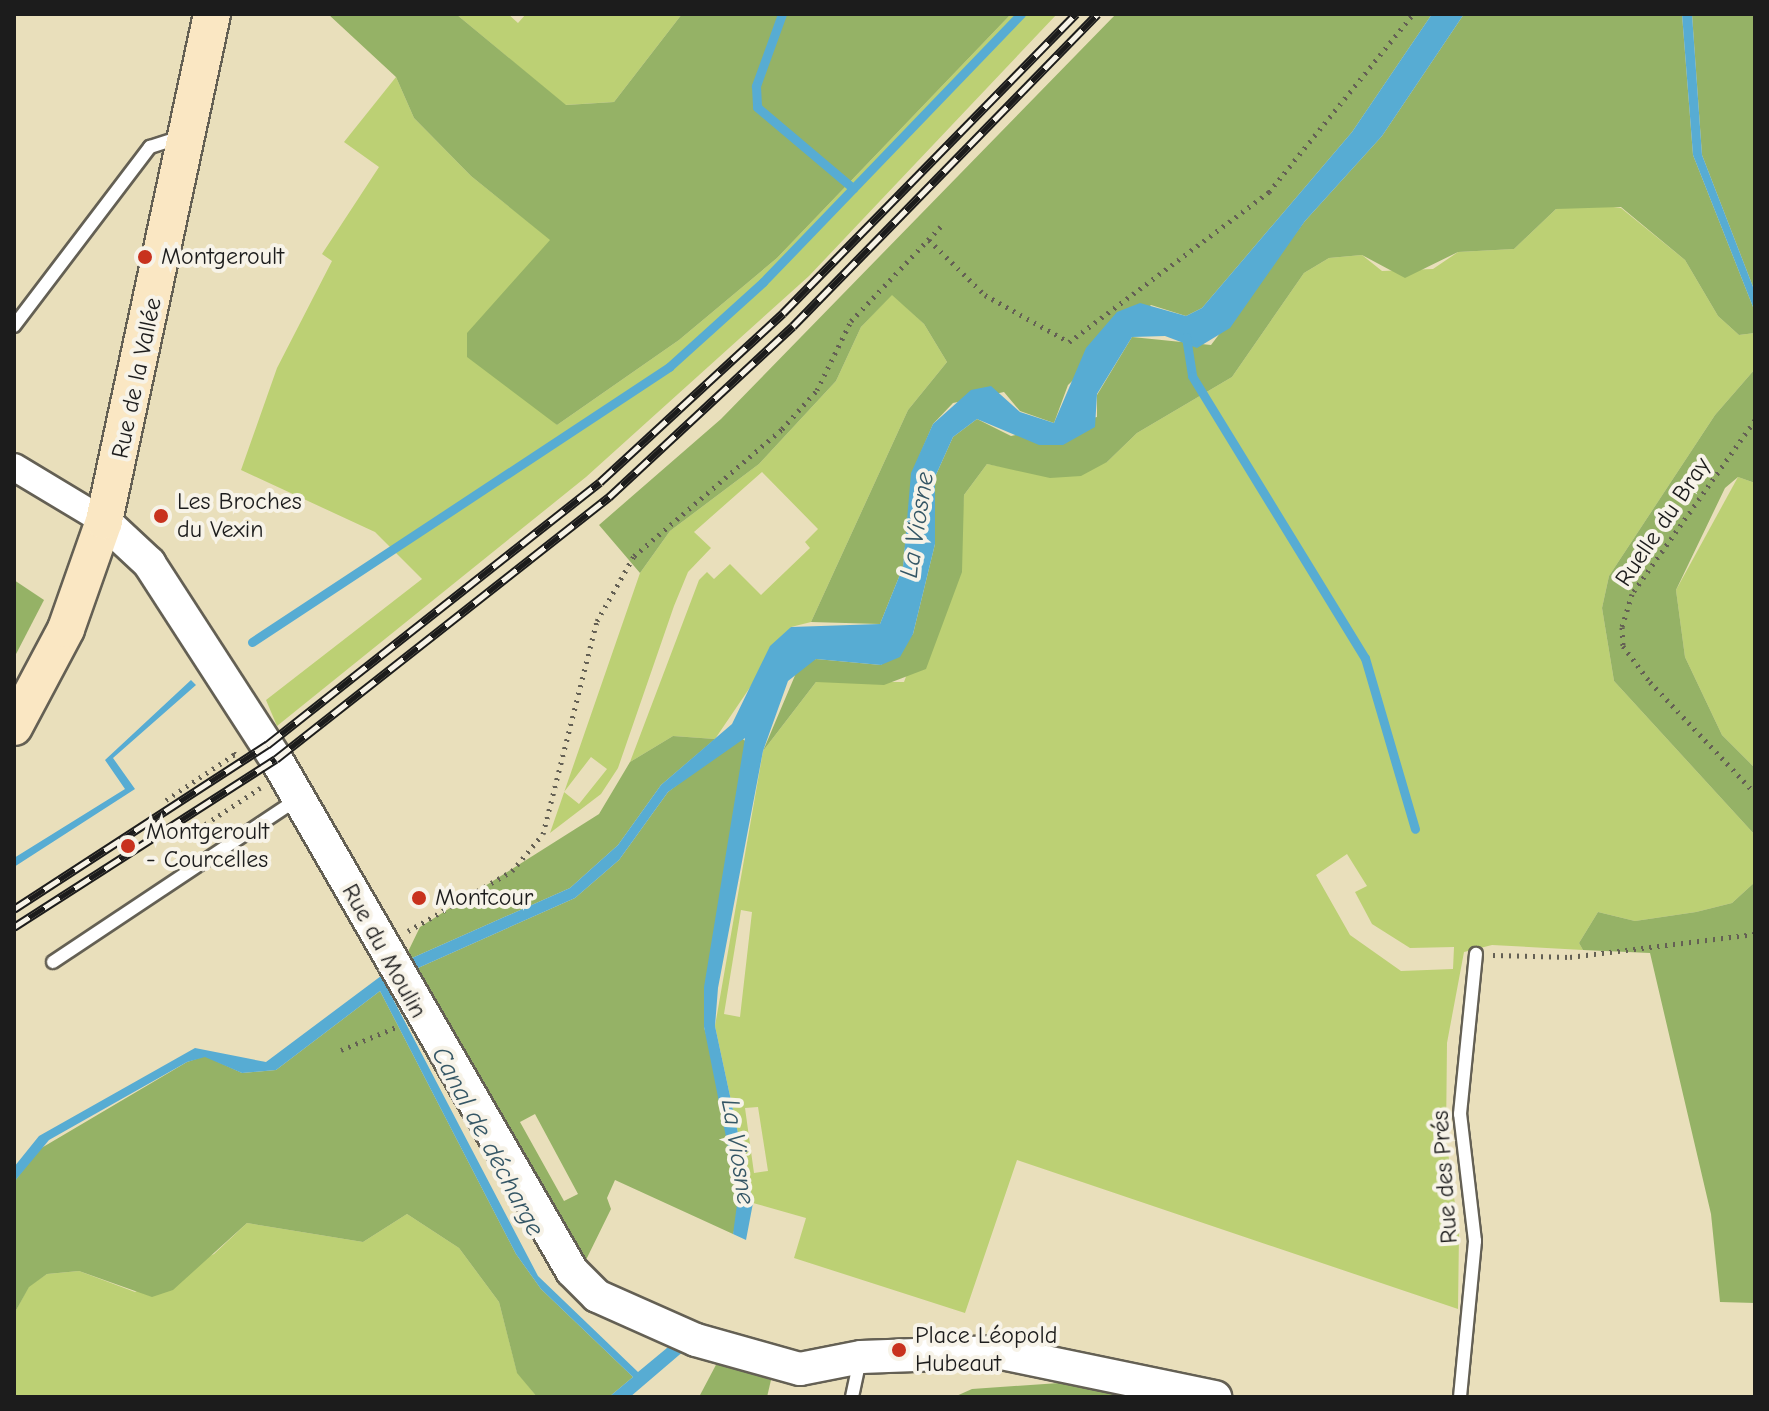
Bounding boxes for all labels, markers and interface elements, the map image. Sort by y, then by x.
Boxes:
place label: Montgeroult [161,243,284,271]
marker: Montgeroult [136,248,154,266]
street label: Rue de la Vallée [106,295,168,461]
street label: Ruelle du Bray [1609,452,1717,592]
water label: La Viosne [894,470,942,580]
place label: Les Broches du Vexin [177,488,302,544]
marker: Les Broches du Vexin [152,507,170,525]
place label: Montgeroult - Courcelles [146,818,269,874]
marker: Montgeroult - Courcelles [117,835,139,857]
street label: Rue du Moulin [335,879,433,1023]
place label: Montcour [435,884,533,912]
marker: Montcour [410,889,428,907]
water label: Canal de décharge [424,1042,550,1242]
water label: La Viosne [713,1097,761,1207]
street label: Rue des Prés [1426,1109,1464,1245]
place label: Place Léopold Hubeaut [915,1322,1057,1378]
marker: Place Léopold Hubeaut [890,1341,908,1359]

